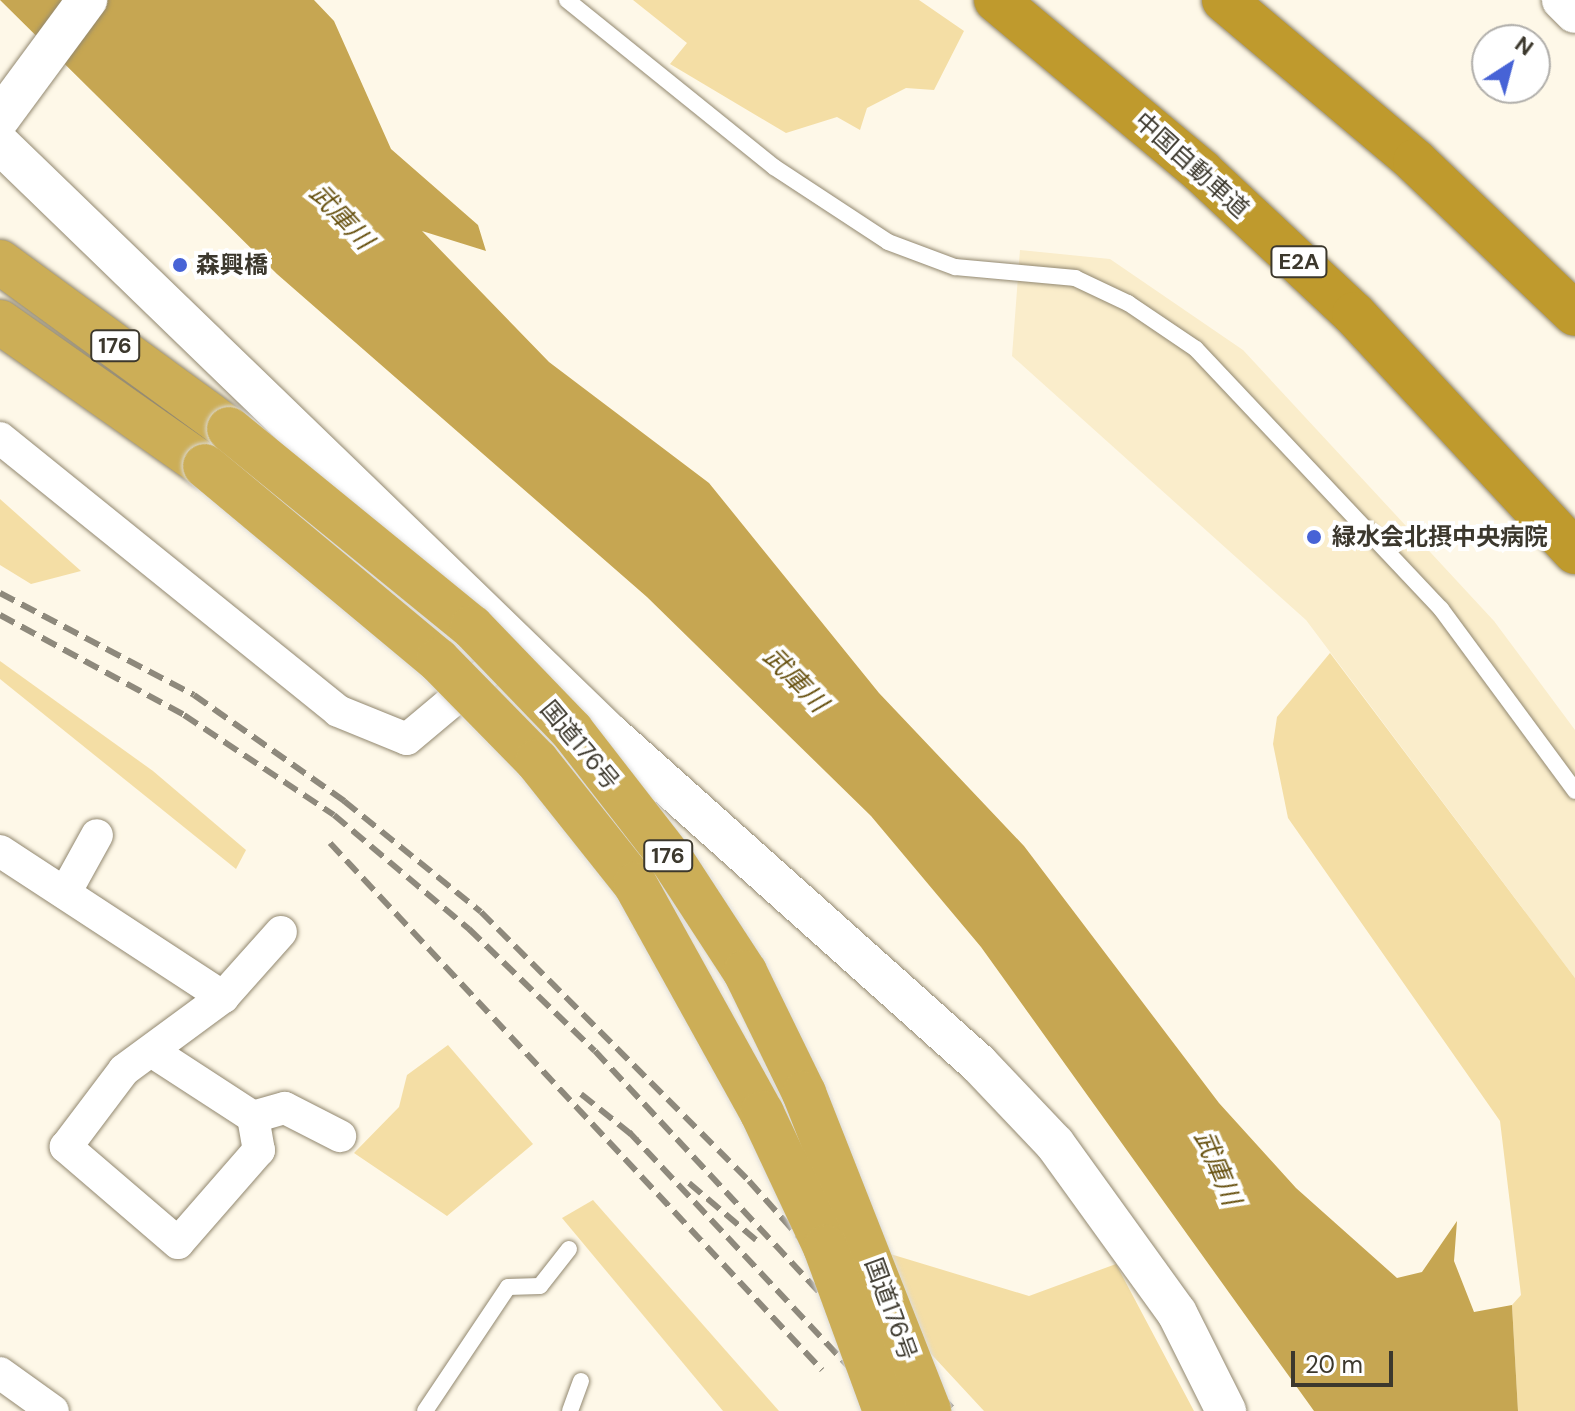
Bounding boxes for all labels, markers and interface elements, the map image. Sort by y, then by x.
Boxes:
north arrow [1471,24,1551,104]
text: N [1509,29,1539,62]
street label: 中国自動車道 [1129,106,1255,224]
water label: 武庫川 [303,178,379,256]
road number: E2A [1269,244,1329,280]
place label: 森興橋 [196,251,268,279]
marker: 森興橋 [171,256,189,274]
road number: 176 [89,328,141,364]
place label: 緑水会北摂中央病院 [1332,523,1548,551]
marker: 緑水会北摂中央病院 [1303,526,1325,548]
water label: 武庫川 [757,641,833,719]
street label: 国道176号 [535,695,625,795]
road number: 176 [642,838,694,874]
water label: 武庫川 [1187,1126,1247,1210]
street label: 国道176号 [859,1254,923,1364]
scale bar [1295,1335,1397,1385]
text: 20 m [1305,1349,1363,1380]

